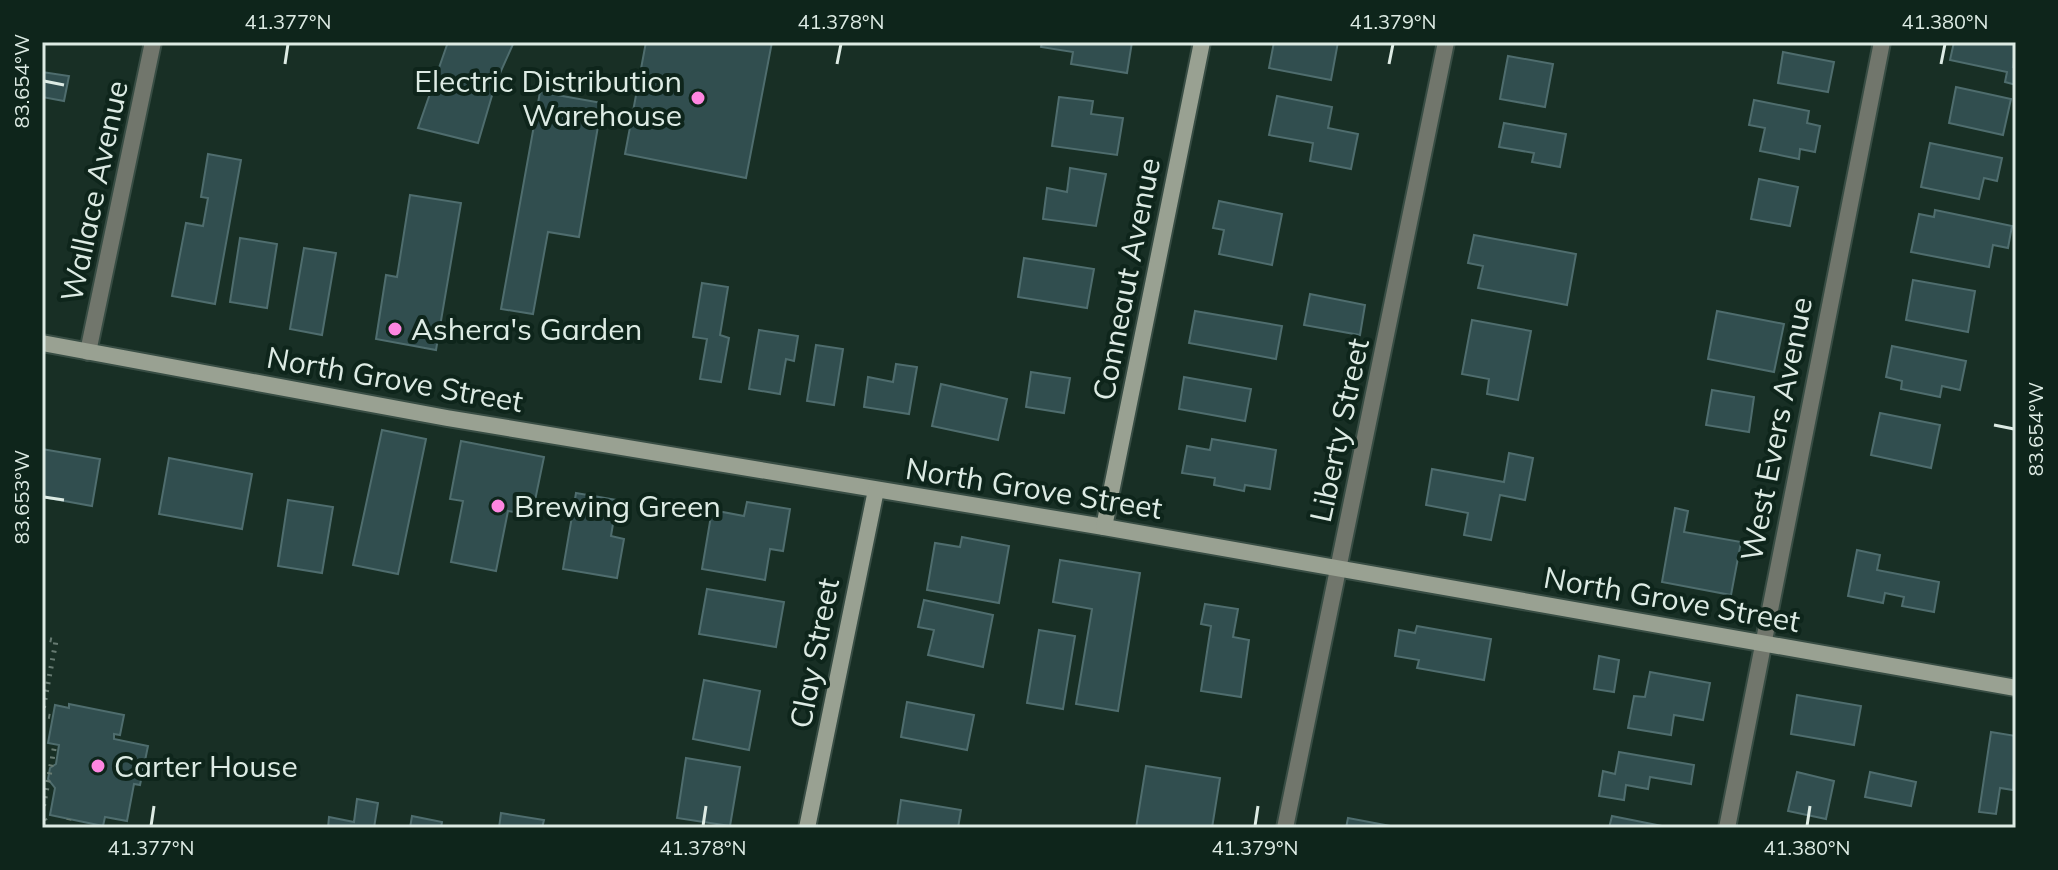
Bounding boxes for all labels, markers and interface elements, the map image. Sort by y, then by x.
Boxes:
text: 41.377°N [245,9,331,34]
text: 41.378°N [798,9,884,34]
text: 41.379°N [1350,9,1436,34]
text: 41.380°N [1902,9,1988,34]
text: 83.654°W [9,34,34,128]
place label: Electric Distribution Warehouse [414,62,682,134]
street label: Wallace Avenue [52,77,136,305]
marker: Electric Distribution Warehouse [689,89,707,107]
street label: Conneaut Avenue [1084,155,1168,403]
street label: West Evers Avenue [1732,294,1820,564]
place label: Ashera's Garden [411,310,642,348]
marker: Ashera's Garden [386,320,404,338]
street label: Liberty Street [1301,335,1377,525]
street label: North Grove Street [264,338,526,420]
text: 83.654°W [2023,382,2048,476]
street label: North Grove Street [903,449,1165,527]
text: 83.653°W [9,450,34,544]
place label: Brewing Green [514,487,721,525]
marker: Brewing Green [489,497,507,515]
street label: North Grove Street [1541,558,1803,640]
street label: Clay Street [781,575,847,731]
place label: Carter House [114,747,298,785]
marker: Carter House [89,757,107,775]
text: 41.377°N [108,835,194,860]
text: 41.378°N [660,835,746,860]
text: 41.379°N [1212,835,1298,860]
text: 41.380°N [1764,835,1850,860]

